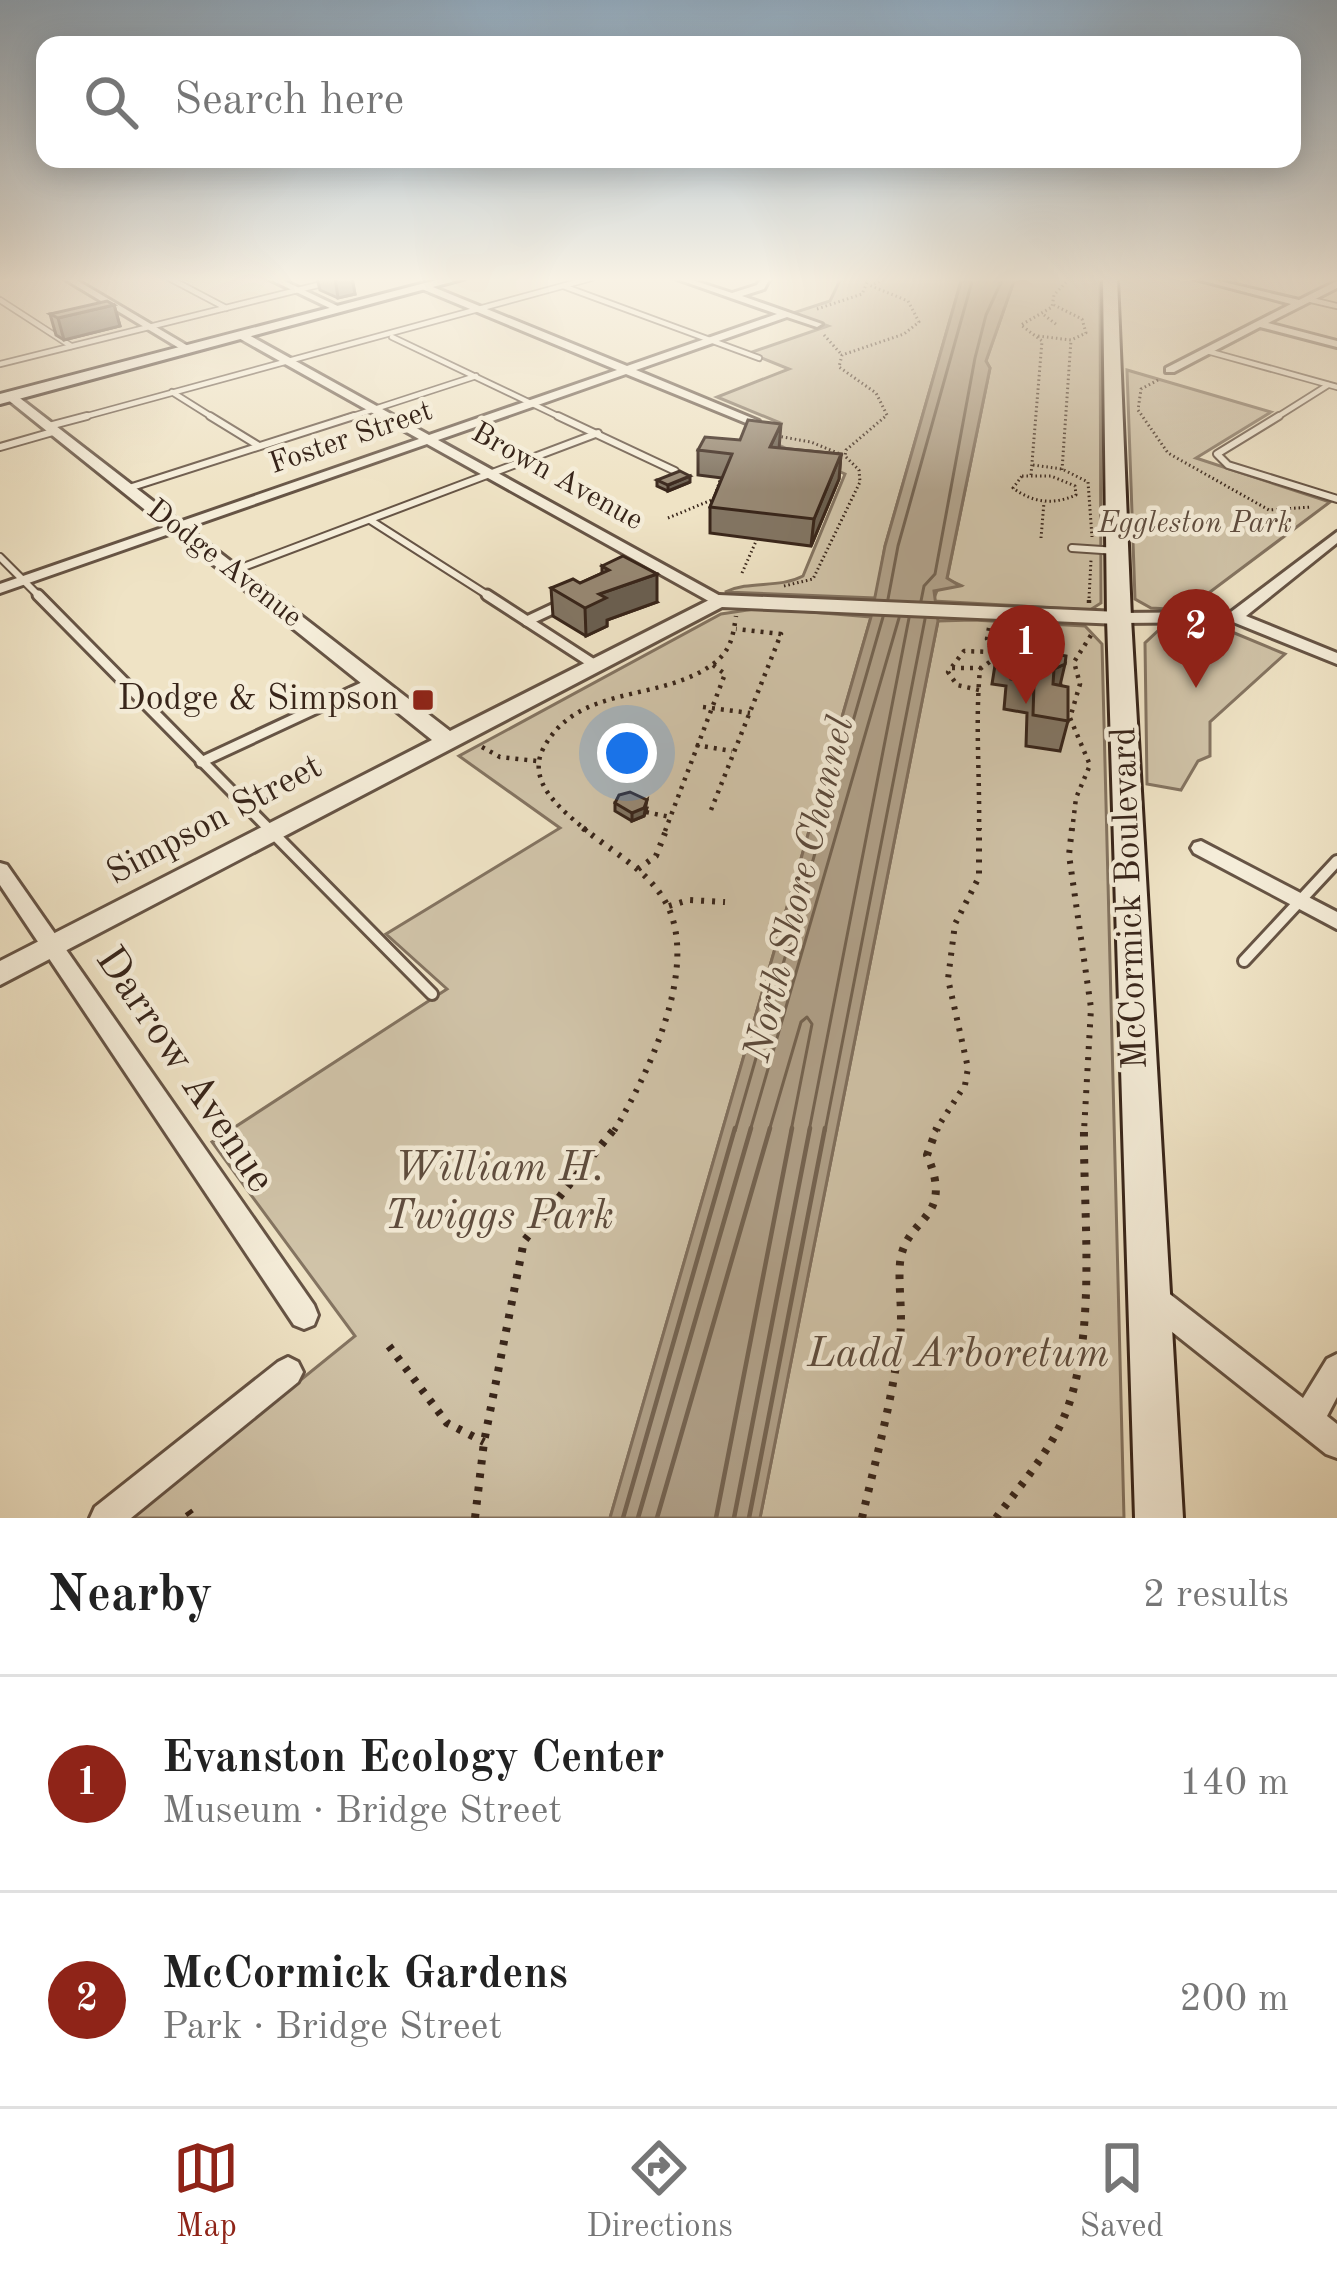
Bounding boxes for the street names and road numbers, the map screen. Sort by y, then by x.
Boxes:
street label: Foster Street [265,396,437,480]
street label: Brown Avenue [466,418,648,536]
street label: Dodge Avenue [141,494,307,634]
street label: McCormick Boulevard [1107,726,1155,1070]
street label: Simpson Street [102,749,328,893]
street label: Darrow Avenue [87,940,281,1200]

